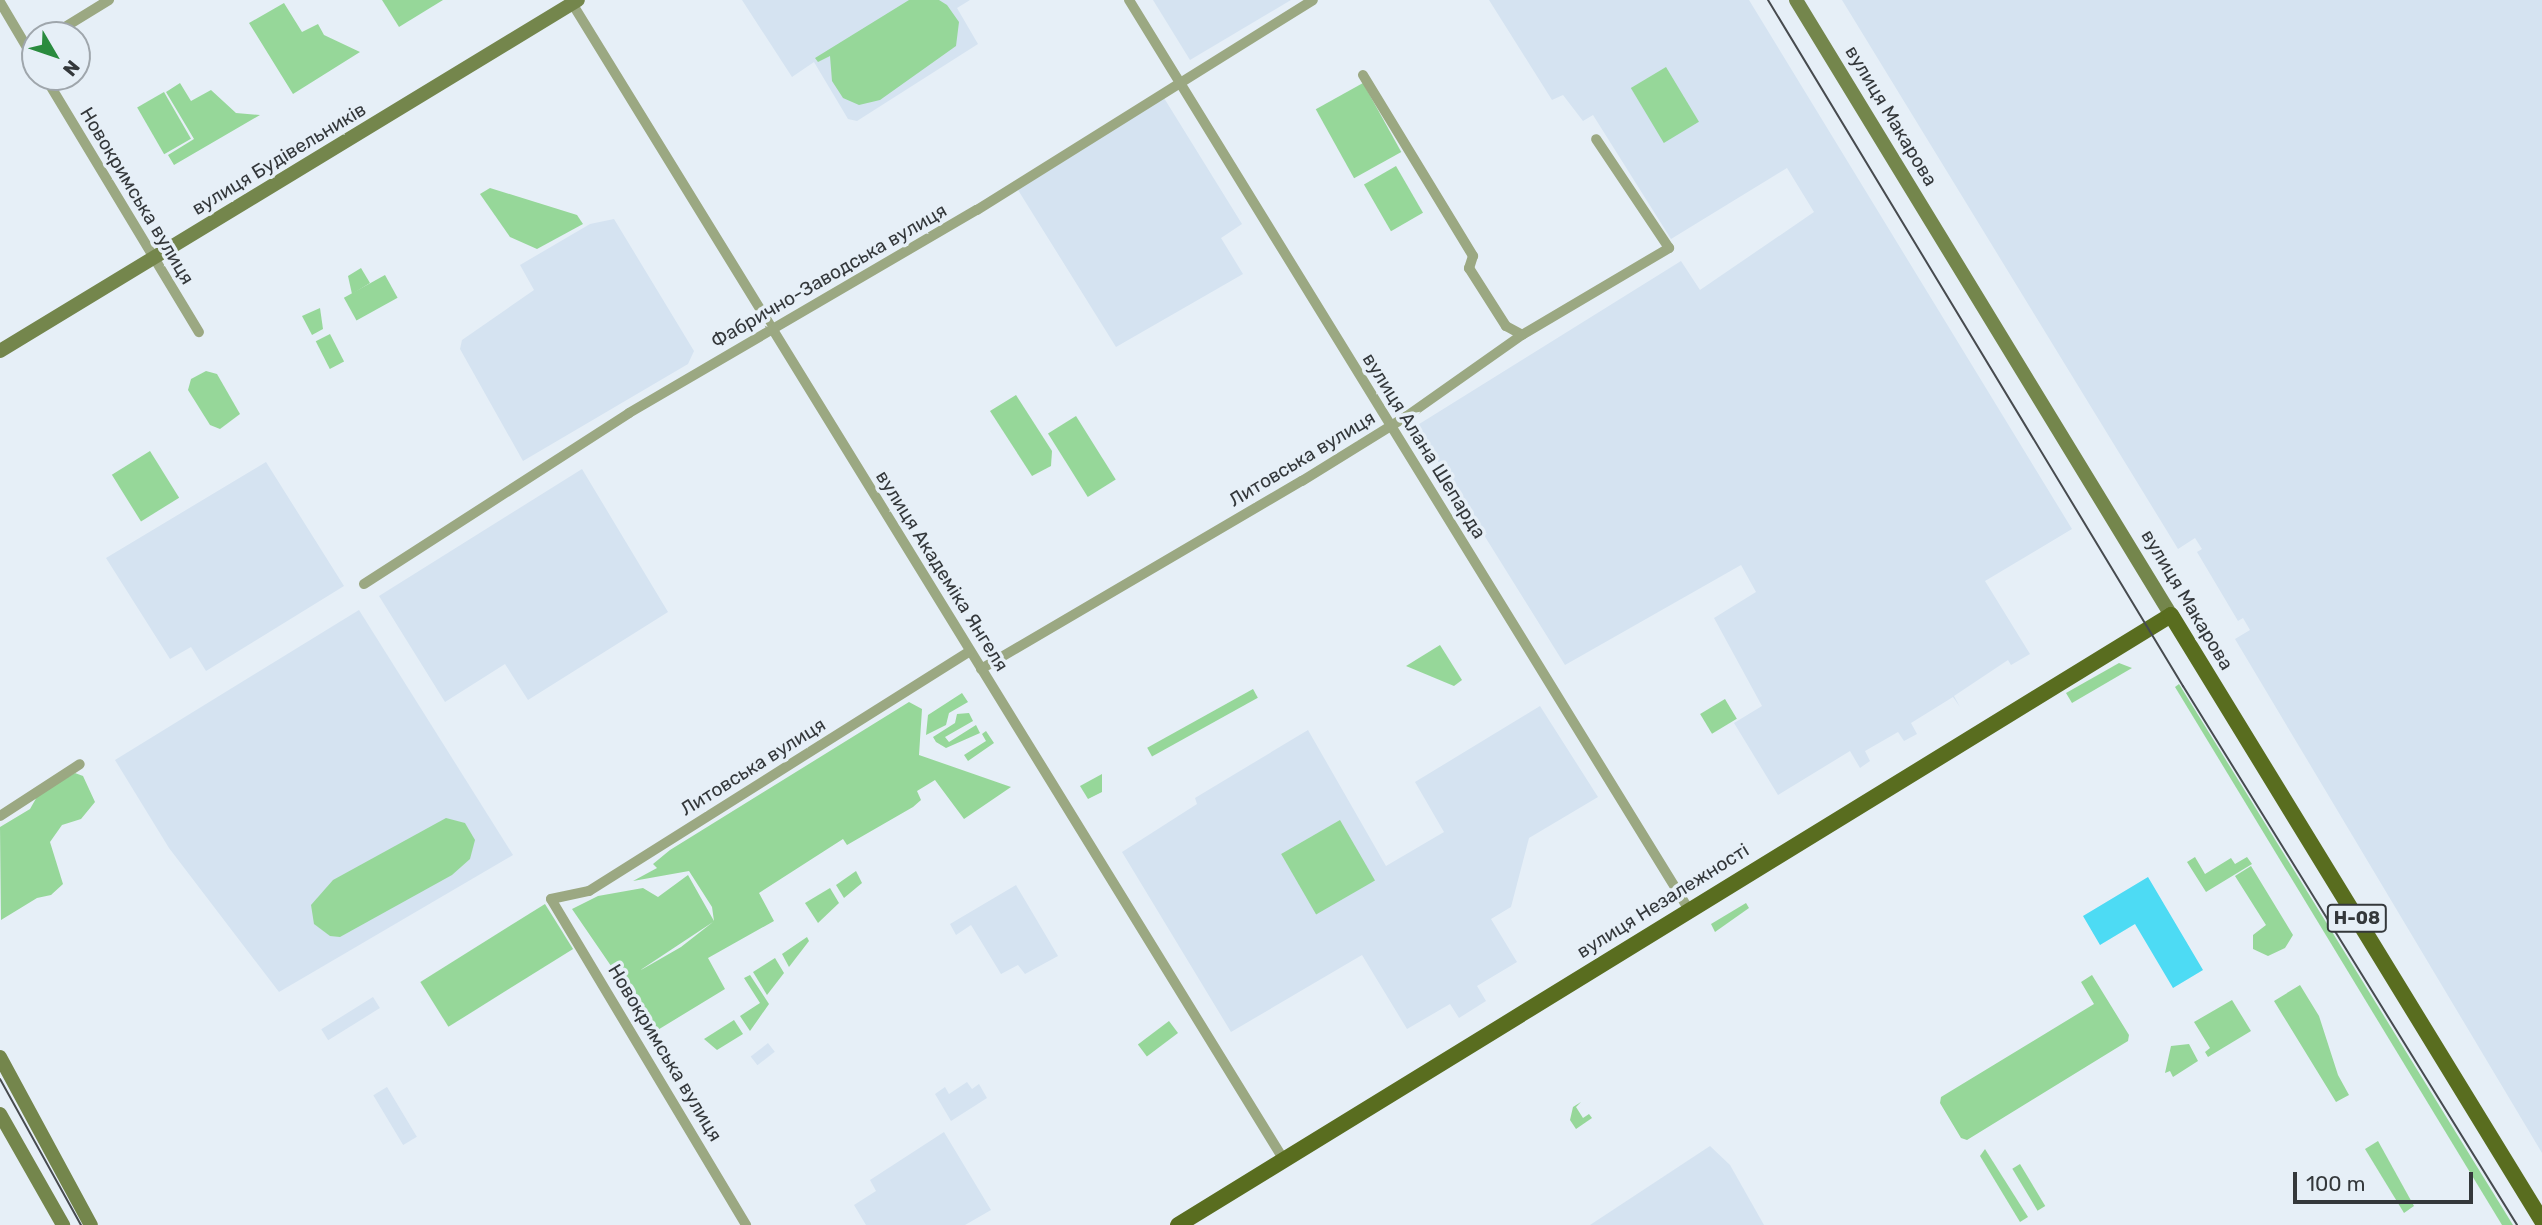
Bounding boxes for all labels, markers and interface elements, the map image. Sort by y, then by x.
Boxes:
north arrow [21,21,91,91]
street label: вулиця Макарова [1840,42,1942,190]
text: N [58,56,84,81]
street label: вулиця Будівельників [188,98,370,220]
street label: Новокримська вулиця [75,103,199,289]
street label: Фабрично-Заводська вулиця [707,199,951,353]
street label: вулиця Алана Шепарда [1357,349,1491,543]
street label: Литовська вулиця [1225,406,1379,512]
street label: вулиця Академіка Янгеля [871,467,1013,675]
street label: вулиця Макарова [2136,526,2238,674]
street label: Литовська вулиця [676,713,830,821]
street label: вулиця Незалежності [1573,839,1753,963]
road number: Н-08 [2326,903,2388,932]
street label: Новокримська вулиця [603,960,727,1146]
scale bar [2297,1158,2477,1202]
text: 100 m [2306,1171,2365,1196]

